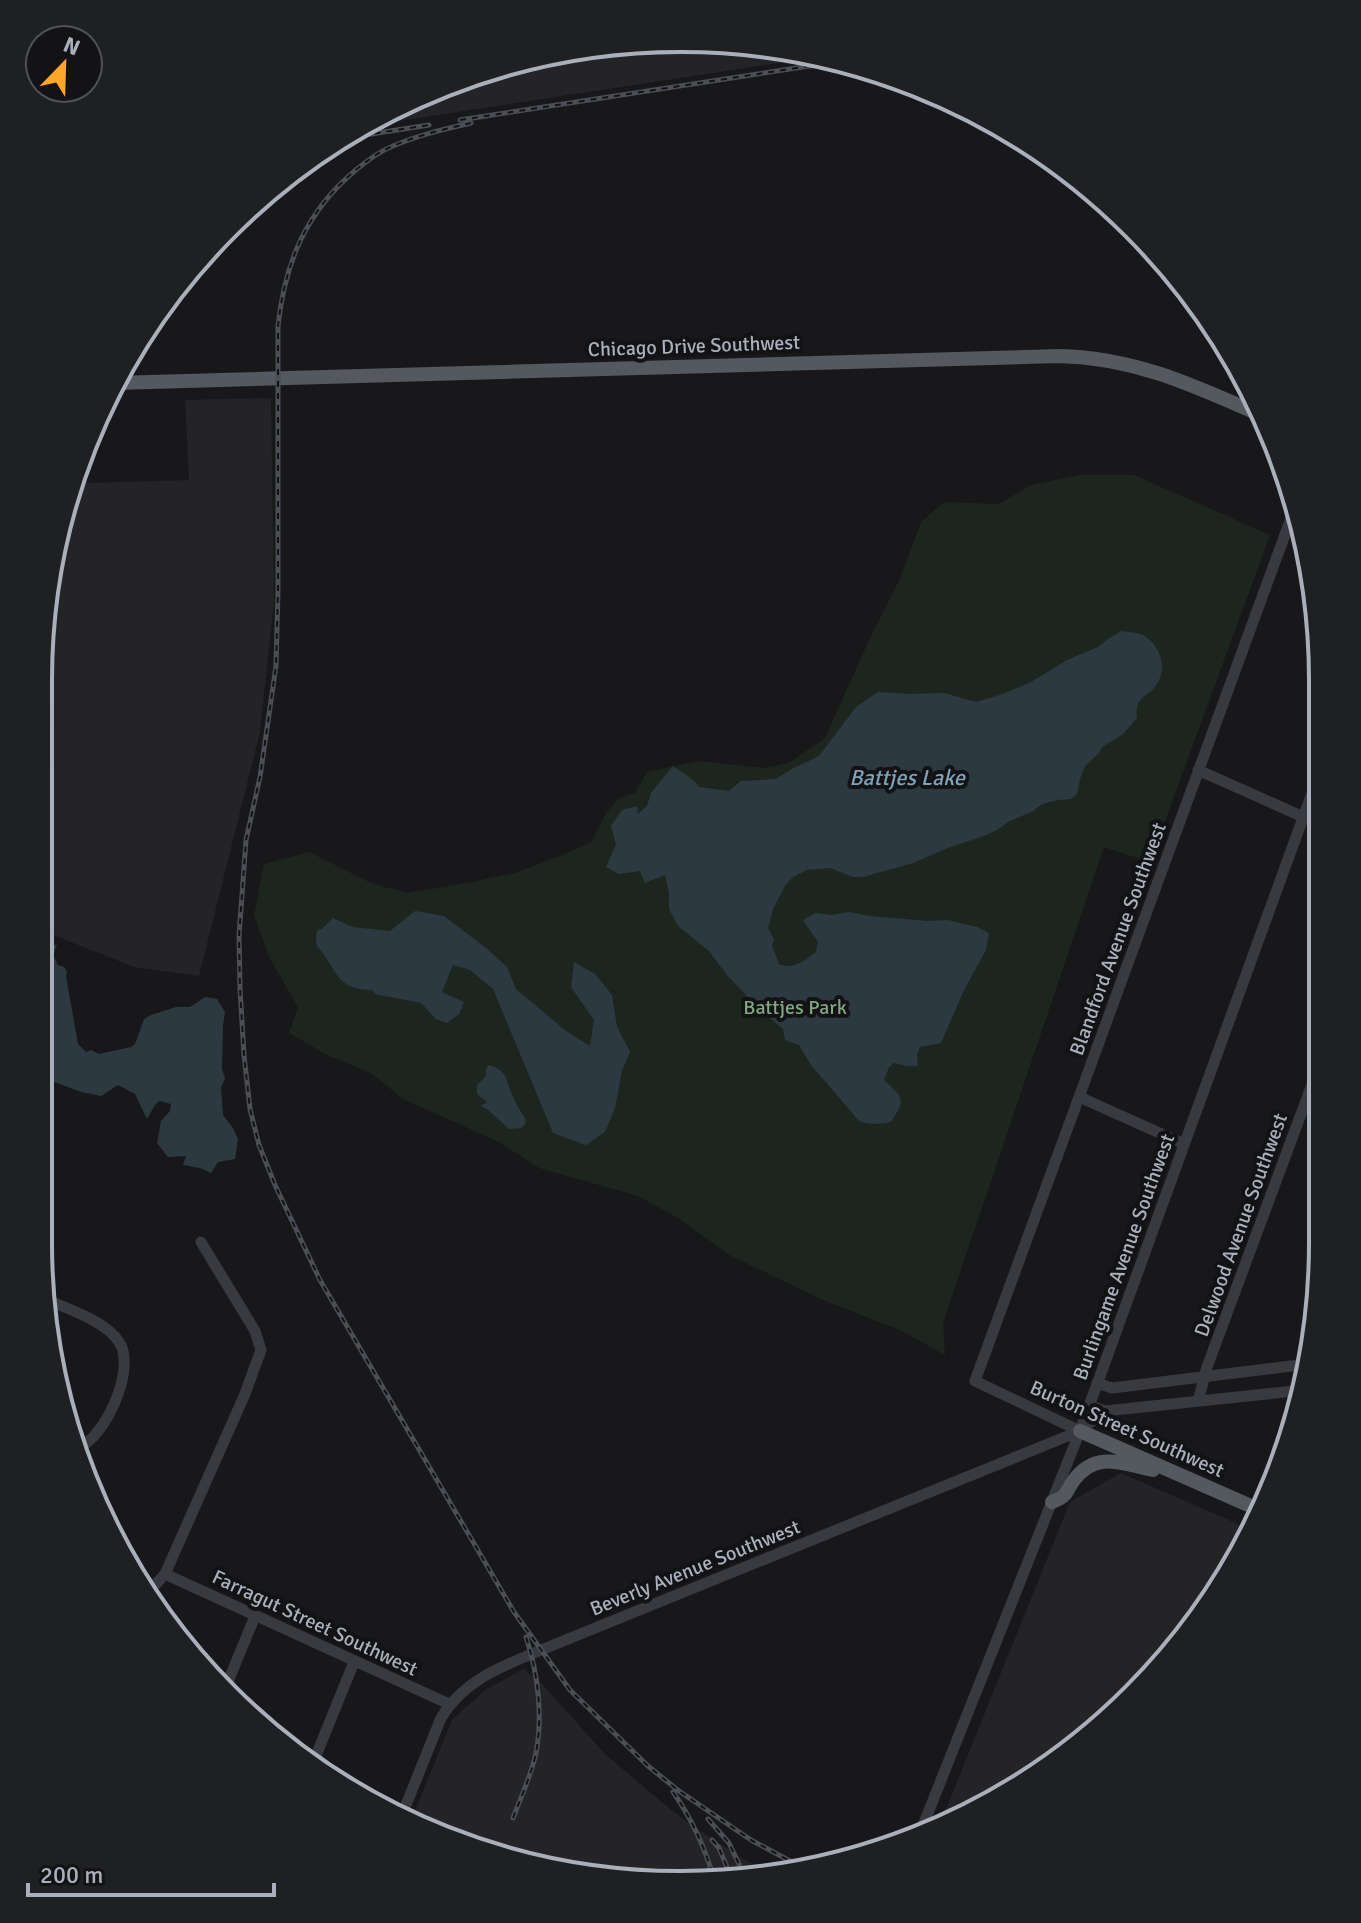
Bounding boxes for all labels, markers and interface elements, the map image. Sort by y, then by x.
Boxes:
north arrow [24,24,104,104]
text: N [59,31,84,61]
street label: Chicago Drive Southwest [587,330,801,362]
water label: Battjes Lake [849,764,966,791]
street label: Blandford Avenue Southwest [1064,819,1172,1059]
park label: Battjes Park [743,995,847,1020]
street label: Delwood Avenue Southwest [1189,1110,1293,1340]
street label: Burlingame Avenue Southwest [1068,1130,1180,1384]
street label: Burton Street Southwest [1026,1375,1228,1483]
street label: Beverly Avenue Southwest [586,1514,804,1622]
street label: Farragut Street Southwest [208,1564,422,1682]
scale bar [28,1847,274,1897]
text: 200 m [40,1860,103,1890]

